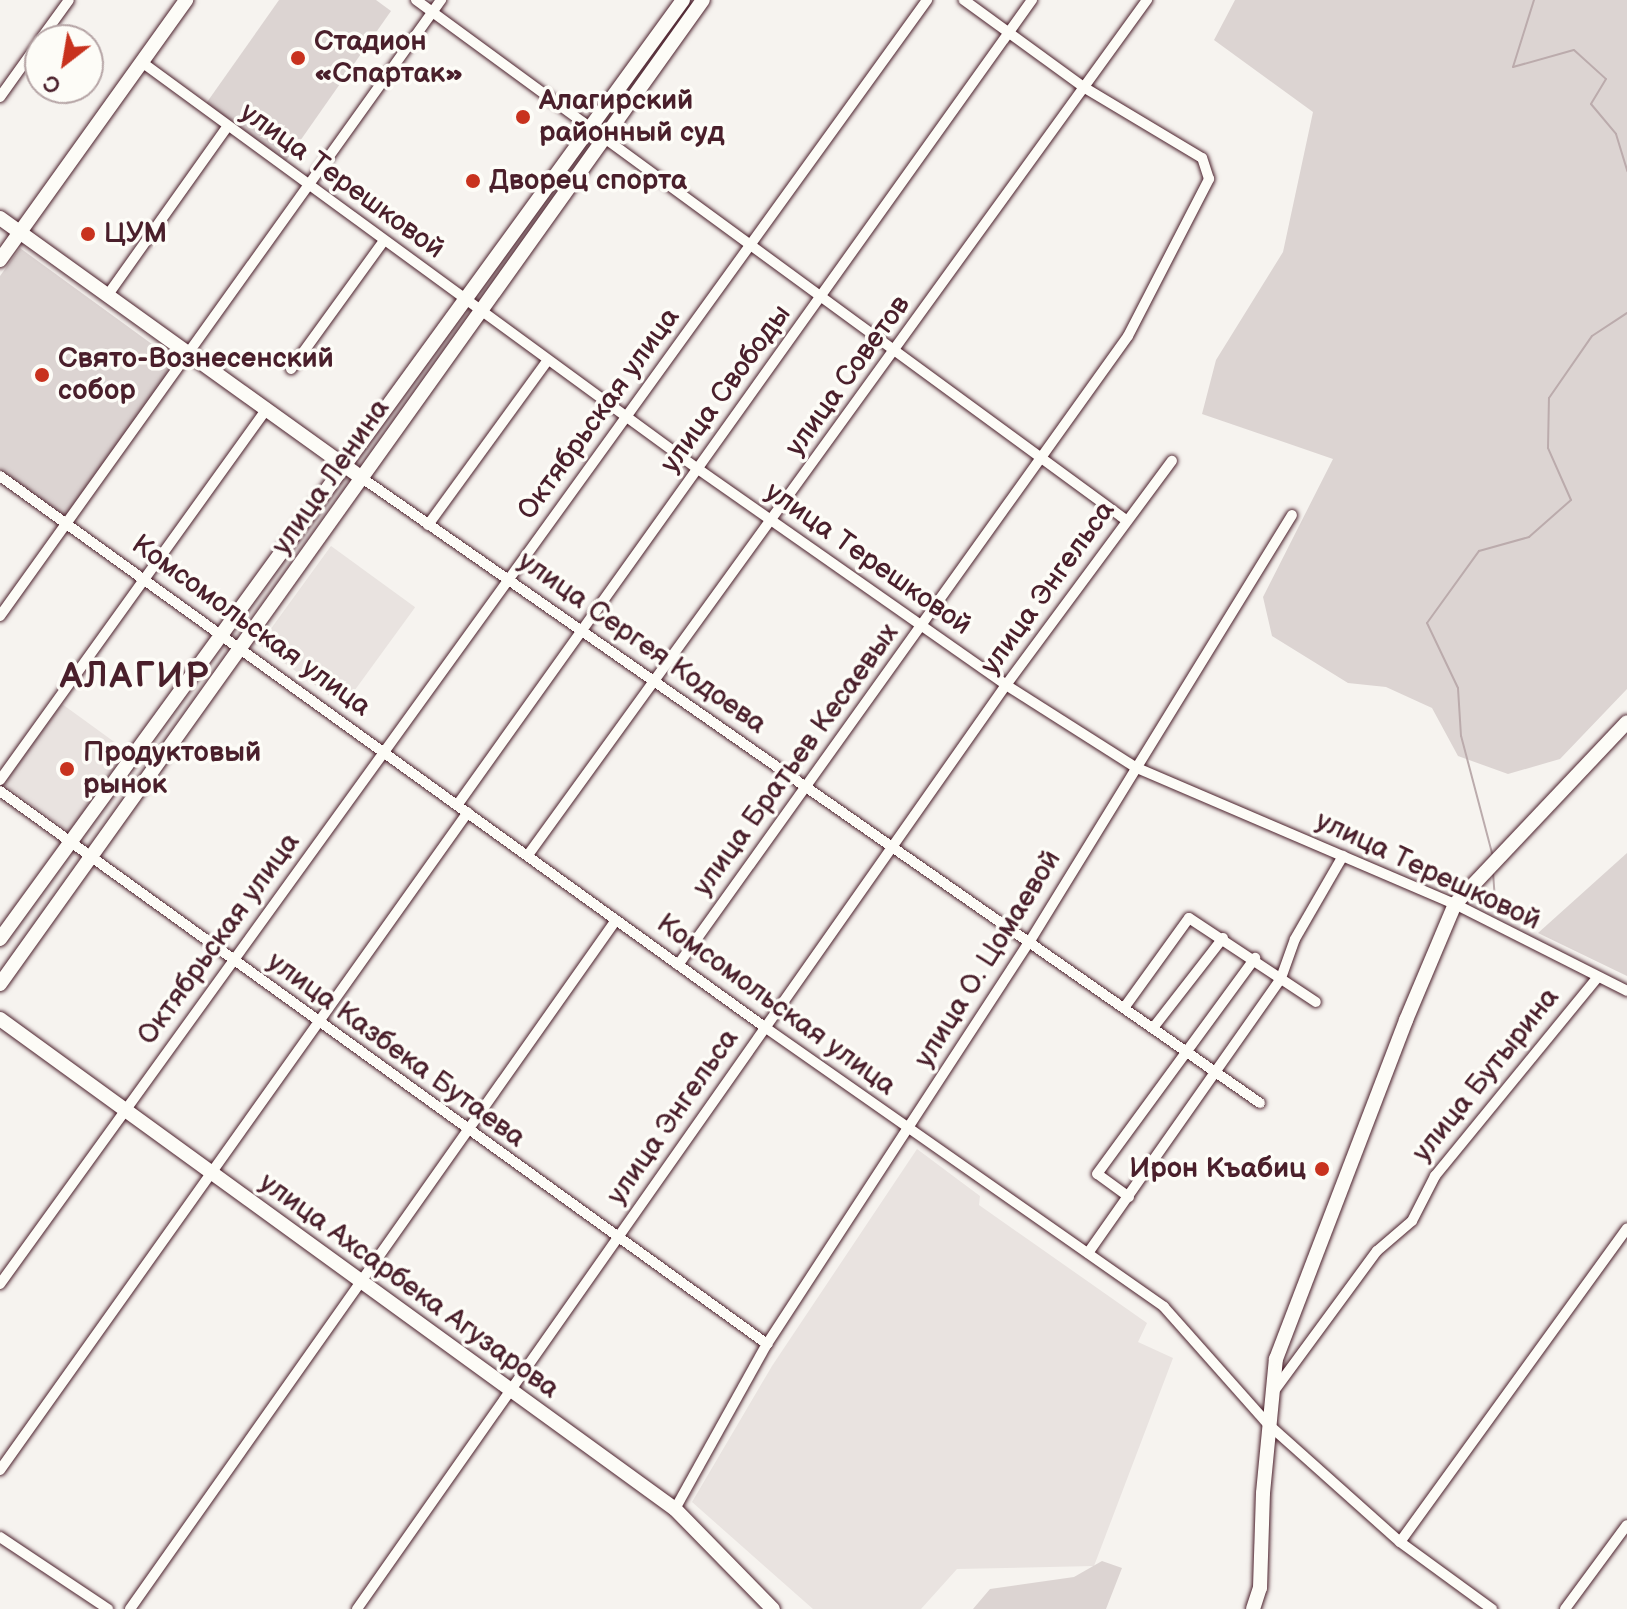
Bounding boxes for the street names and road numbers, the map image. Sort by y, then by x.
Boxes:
street label: улица Терешковой [233,96,451,266]
street label: улица Советов [778,289,918,463]
street label: улица Свободы [654,298,798,480]
street label: Октябрьская улица [511,301,687,527]
street label: улица Ленина [265,393,397,561]
street label: улица Терешковой [758,475,978,643]
street label: улица Энгельса [974,495,1122,681]
street label: Комсомольская улица [125,528,377,724]
street label: улица Сергея Кодоева [511,545,773,741]
street label: улица Братьев Кесаевых [686,617,906,903]
street label: улица Терешковой [1310,804,1546,938]
street label: Октябрьская улица [131,826,307,1052]
street label: улица О. Цомаевой [907,844,1069,1074]
street label: Комсомольская улица [650,907,902,1103]
street label: улица Казбека Бутаева [260,945,532,1155]
street label: улица Бутырина [1406,981,1566,1169]
street label: улица Энгельса [600,1023,746,1211]
street label: улица Ахсарбека Агузарова [253,1166,565,1406]

